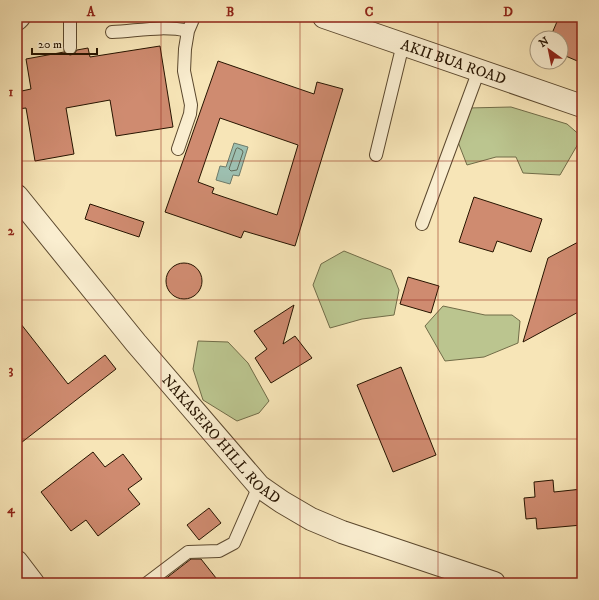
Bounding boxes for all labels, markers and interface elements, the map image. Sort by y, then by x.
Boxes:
text: A [86,4,96,20]
text: B [226,4,234,20]
text: C [365,4,374,20]
text: D [503,4,513,20]
scale bar [32,30,97,56]
north arrow [529,30,569,70]
text: N [536,34,552,51]
street label: AKII BUA ROAD [398,35,509,89]
text: 20 m [38,37,62,52]
text: 1 [9,84,14,100]
text: 2 [8,223,15,239]
text: 3 [9,362,14,378]
street label: NAKASERO HILL ROAD [158,371,285,508]
text: 4 [6,501,15,518]

